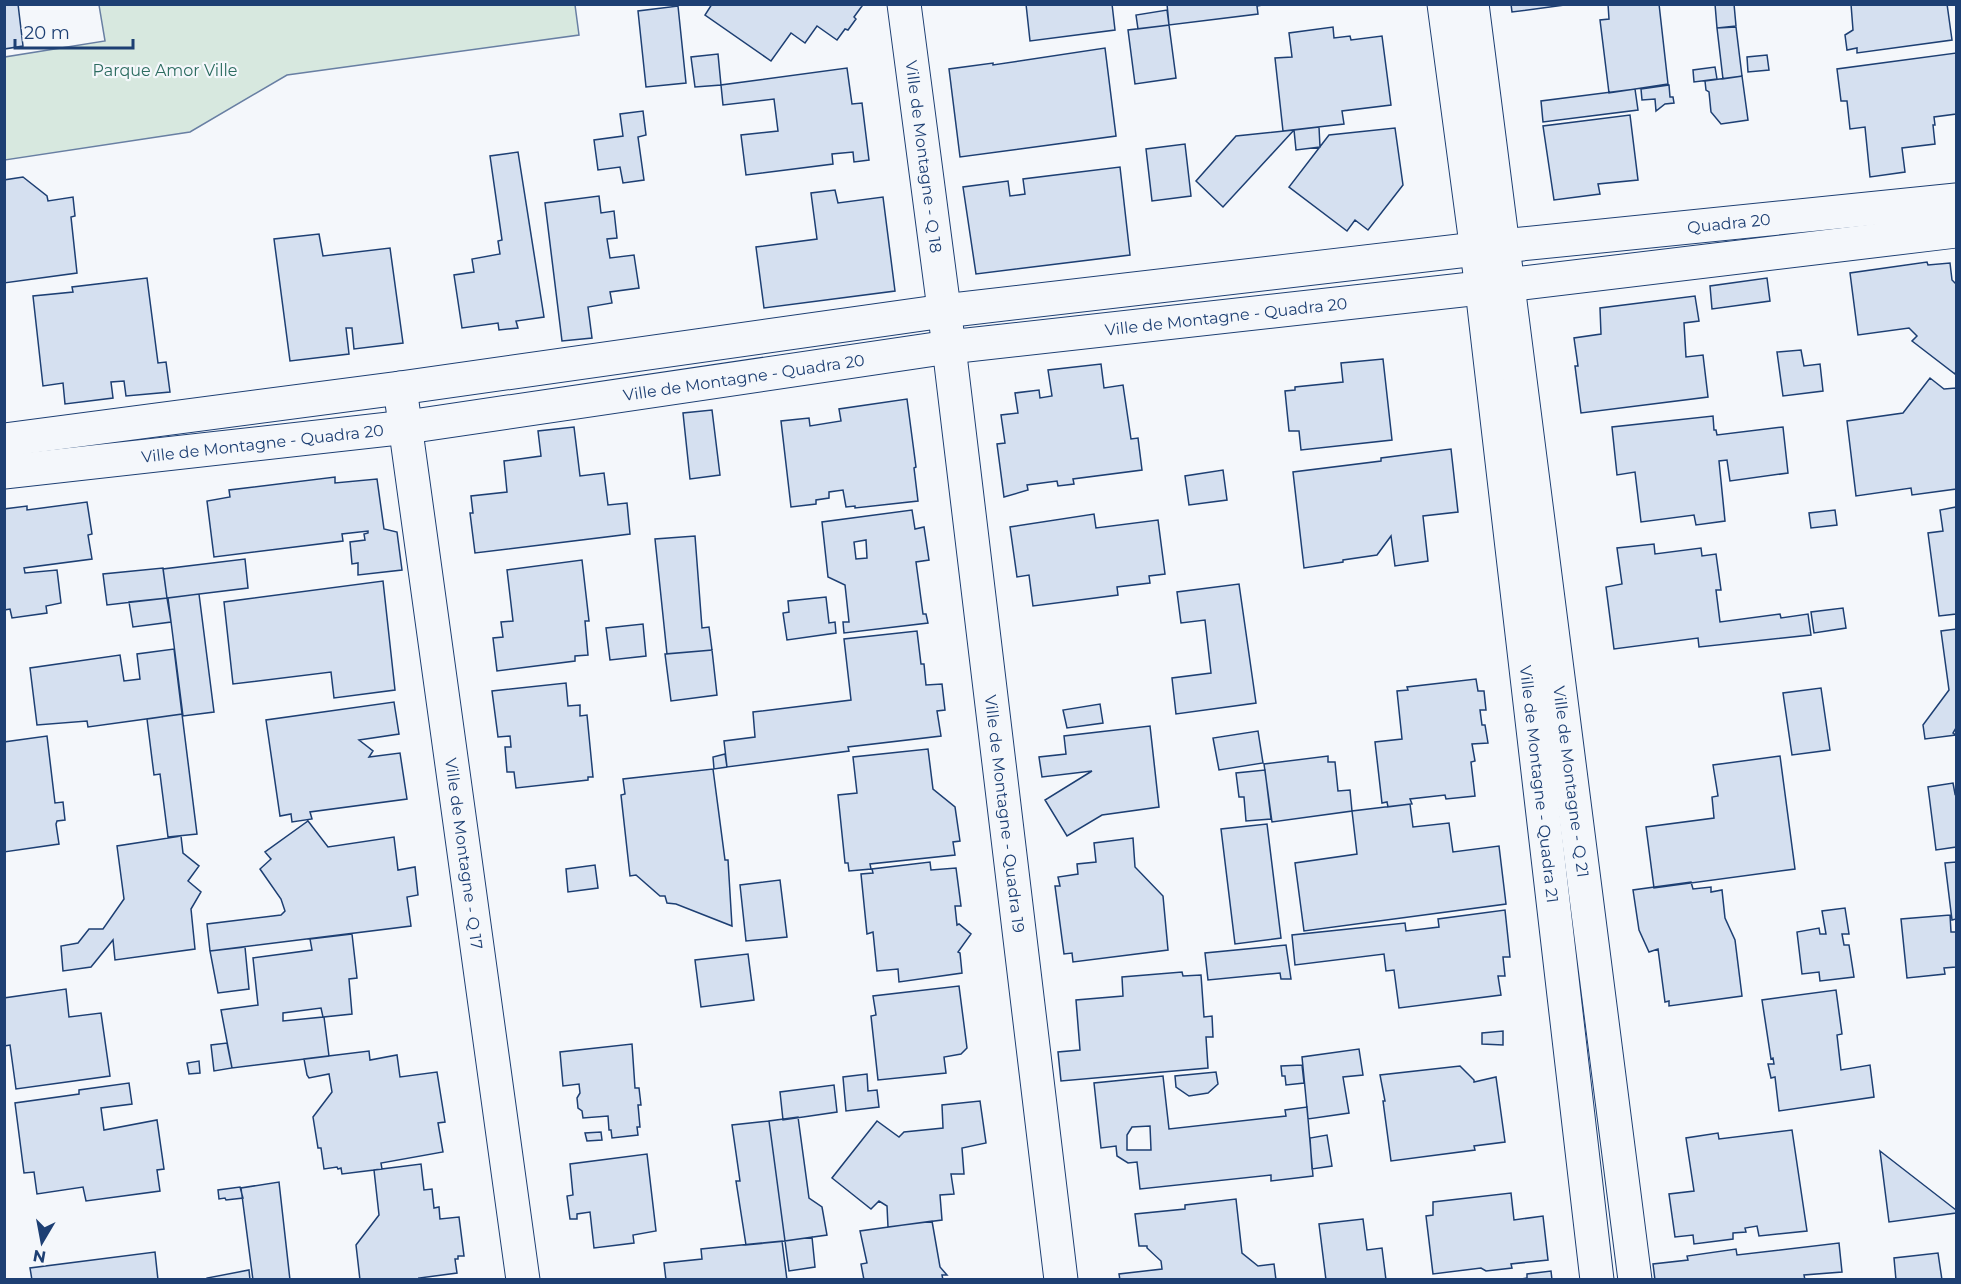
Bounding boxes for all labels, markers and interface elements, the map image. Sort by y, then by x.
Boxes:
scale bar [15,12,134,50]
text: 20 m [24,22,70,44]
street label: Ville de Montagne - Q 18 [902,59,946,254]
park label: Parque Amor Ville [93,61,237,80]
street label: Quadra 20 [1686,210,1771,237]
street label: Ville de Montagne - Quadra 20 [1104,294,1348,340]
street label: Ville de Montagne - Quadra 20 [622,351,866,405]
street label: Ville de Montagne - Quadra 20 [140,421,385,467]
street label: Ville de Montagne - Quadra 21 [1516,664,1562,904]
street label: Ville de Montagne - Q 21 [1549,685,1592,879]
street label: Ville de Montagne - Quadra 19 [981,694,1028,934]
street label: Ville de Montagne - Q 17 [441,757,486,951]
north arrow [12,1212,72,1272]
text: N [31,1246,48,1267]

